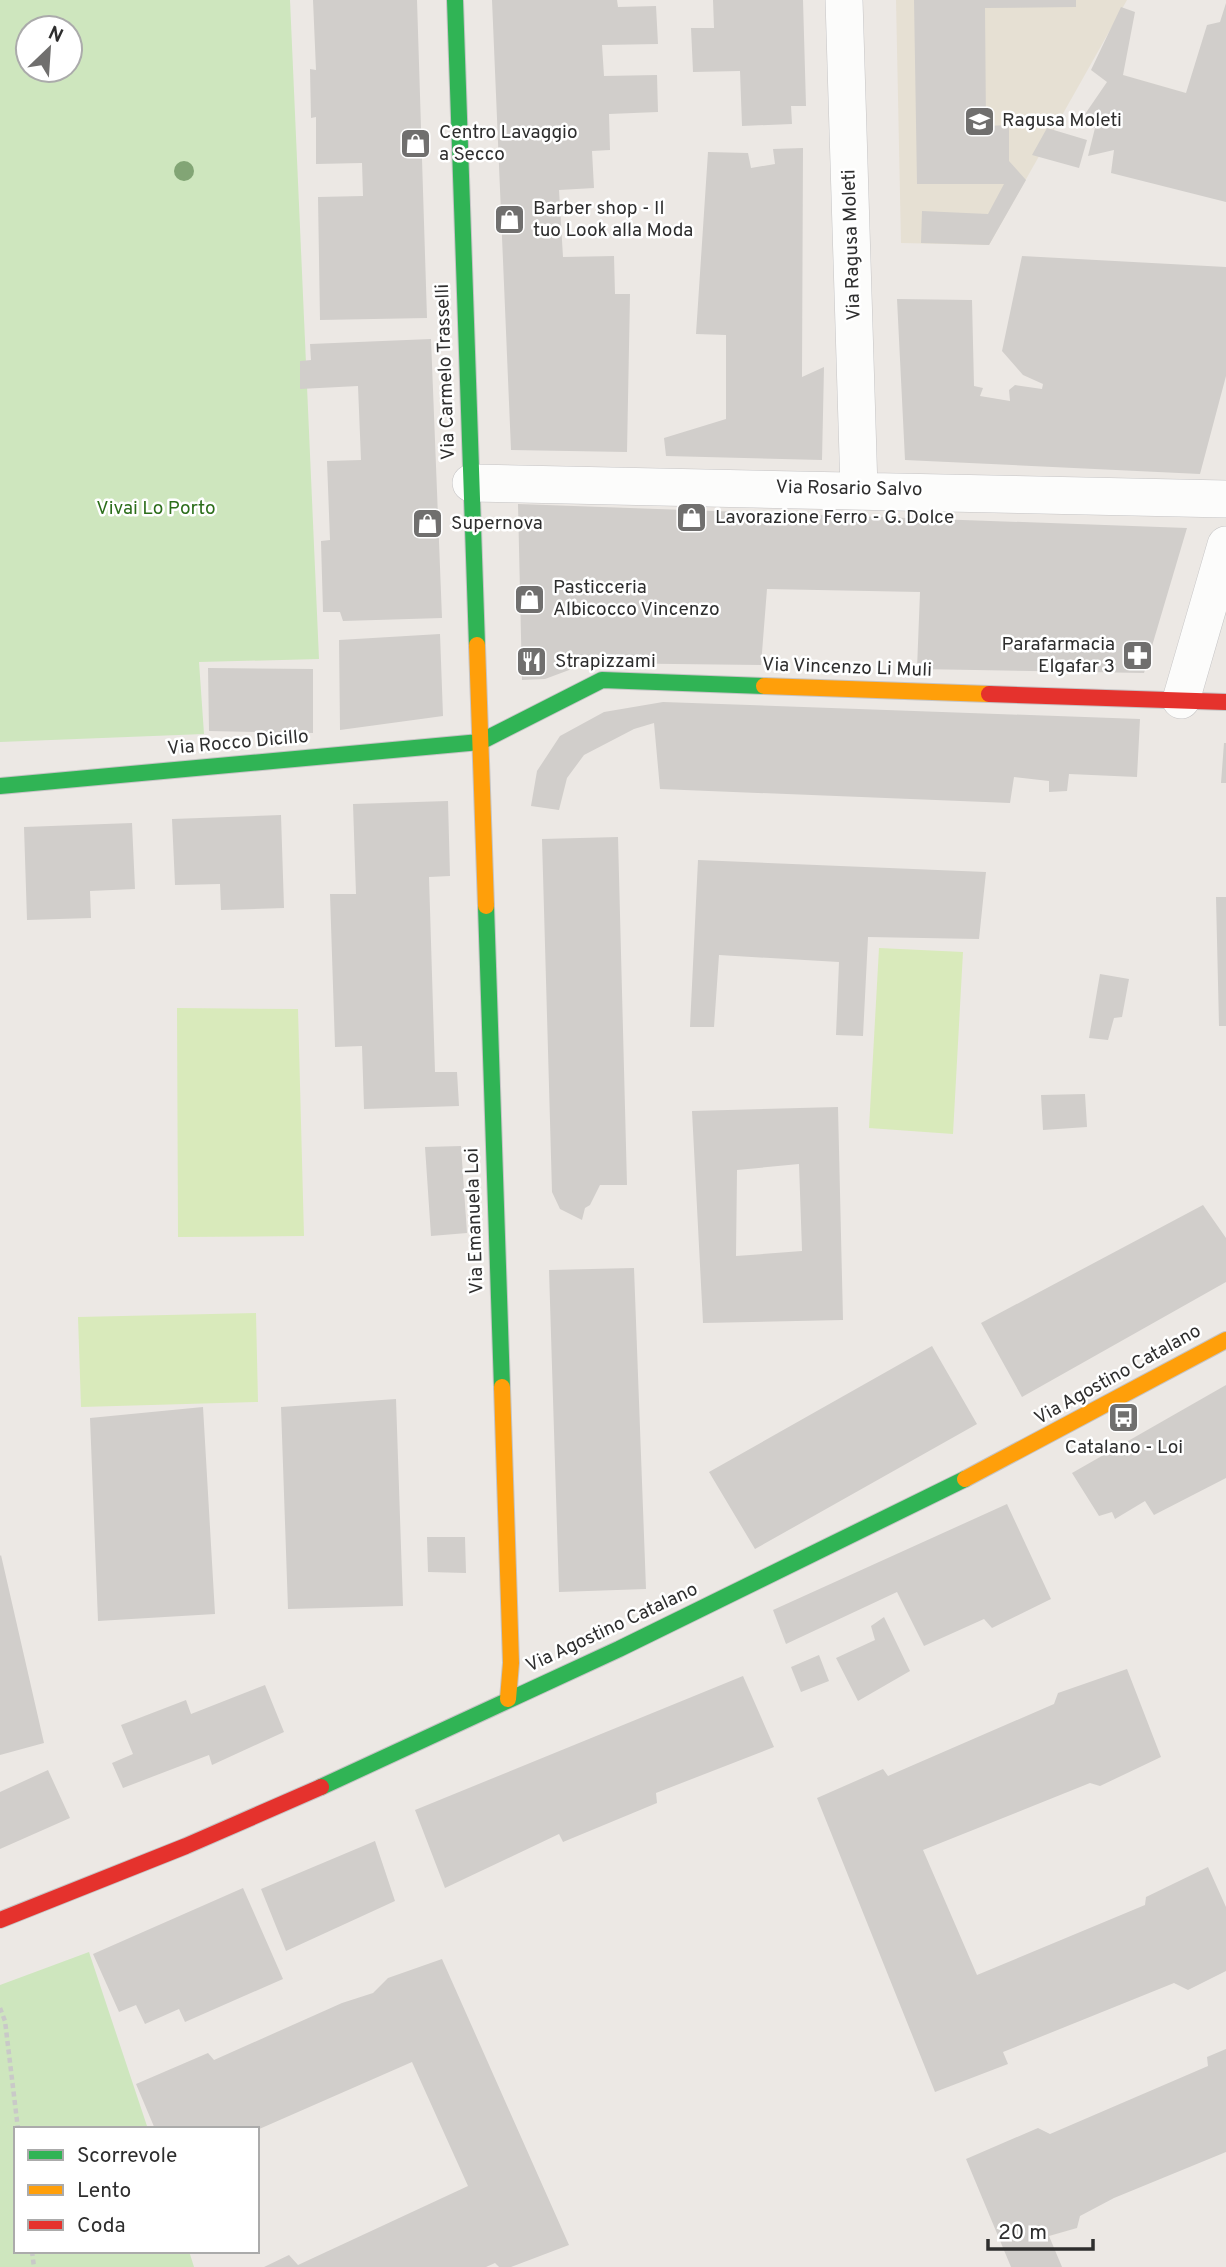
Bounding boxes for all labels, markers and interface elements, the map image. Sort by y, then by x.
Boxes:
north arrow [14,14,84,84]
text: N [44,22,67,49]
school or university icon: Ragusa Moleti [962,104,996,138]
place label: Ragusa Moleti [1002,109,1122,133]
place label: Centro Lavaggio a Secco [439,121,578,167]
shop icon: Centro Lavaggio a Secco [399,127,433,161]
street label: Via Ragusa Moleti [837,169,867,321]
place label: Barber shop - Il tuo Look alla Moda [533,197,693,243]
shop icon: Barber shop - Il tuo Look alla Moda [493,203,527,237]
street label: Via Carmelo Trasselli [431,283,461,461]
street label: Via Rosario Salvo [775,476,923,502]
park label: Vivai Lo Porto [96,497,216,521]
shop icon: Lavorazione Ferro - G. Dolce [675,501,709,535]
place label: Lavorazione Ferro - G. Dolce [715,506,954,530]
shop icon: Supernova [411,507,445,541]
place label: Supernova [451,512,543,536]
place label: Pasticceria Albicocco Vincenzo [553,576,720,622]
shop icon: Pasticceria Albicocco Vincenzo [513,582,547,616]
place label: Parafarmacia Elgafar 3 [1002,633,1115,679]
pharmacy icon: Parafarmacia Elgafar 3 [1121,639,1155,673]
restaurant icon: Strapizzami [515,645,549,679]
place label: Strapizzami [555,650,656,674]
street label: Via Vincenzo Li Muli [762,653,932,683]
street label: Via Rocco Dicillo [166,725,310,761]
street label: Via Emanuela Loi [460,1147,490,1295]
street label: Via Agostino Catalano [1030,1319,1206,1431]
bus stop icon: Catalano - Loi [1107,1400,1141,1434]
place label: Catalano - Loi [1065,1436,1183,1460]
street label: Via Agostino Catalano [522,1578,702,1678]
legend [14,2127,259,2253]
text: Scorrevole [77,2143,177,2170]
text: Lento [77,2178,131,2205]
scale bar [988,2208,1093,2252]
text: Coda [77,2213,126,2240]
text: 20 m [998,2220,1047,2247]

